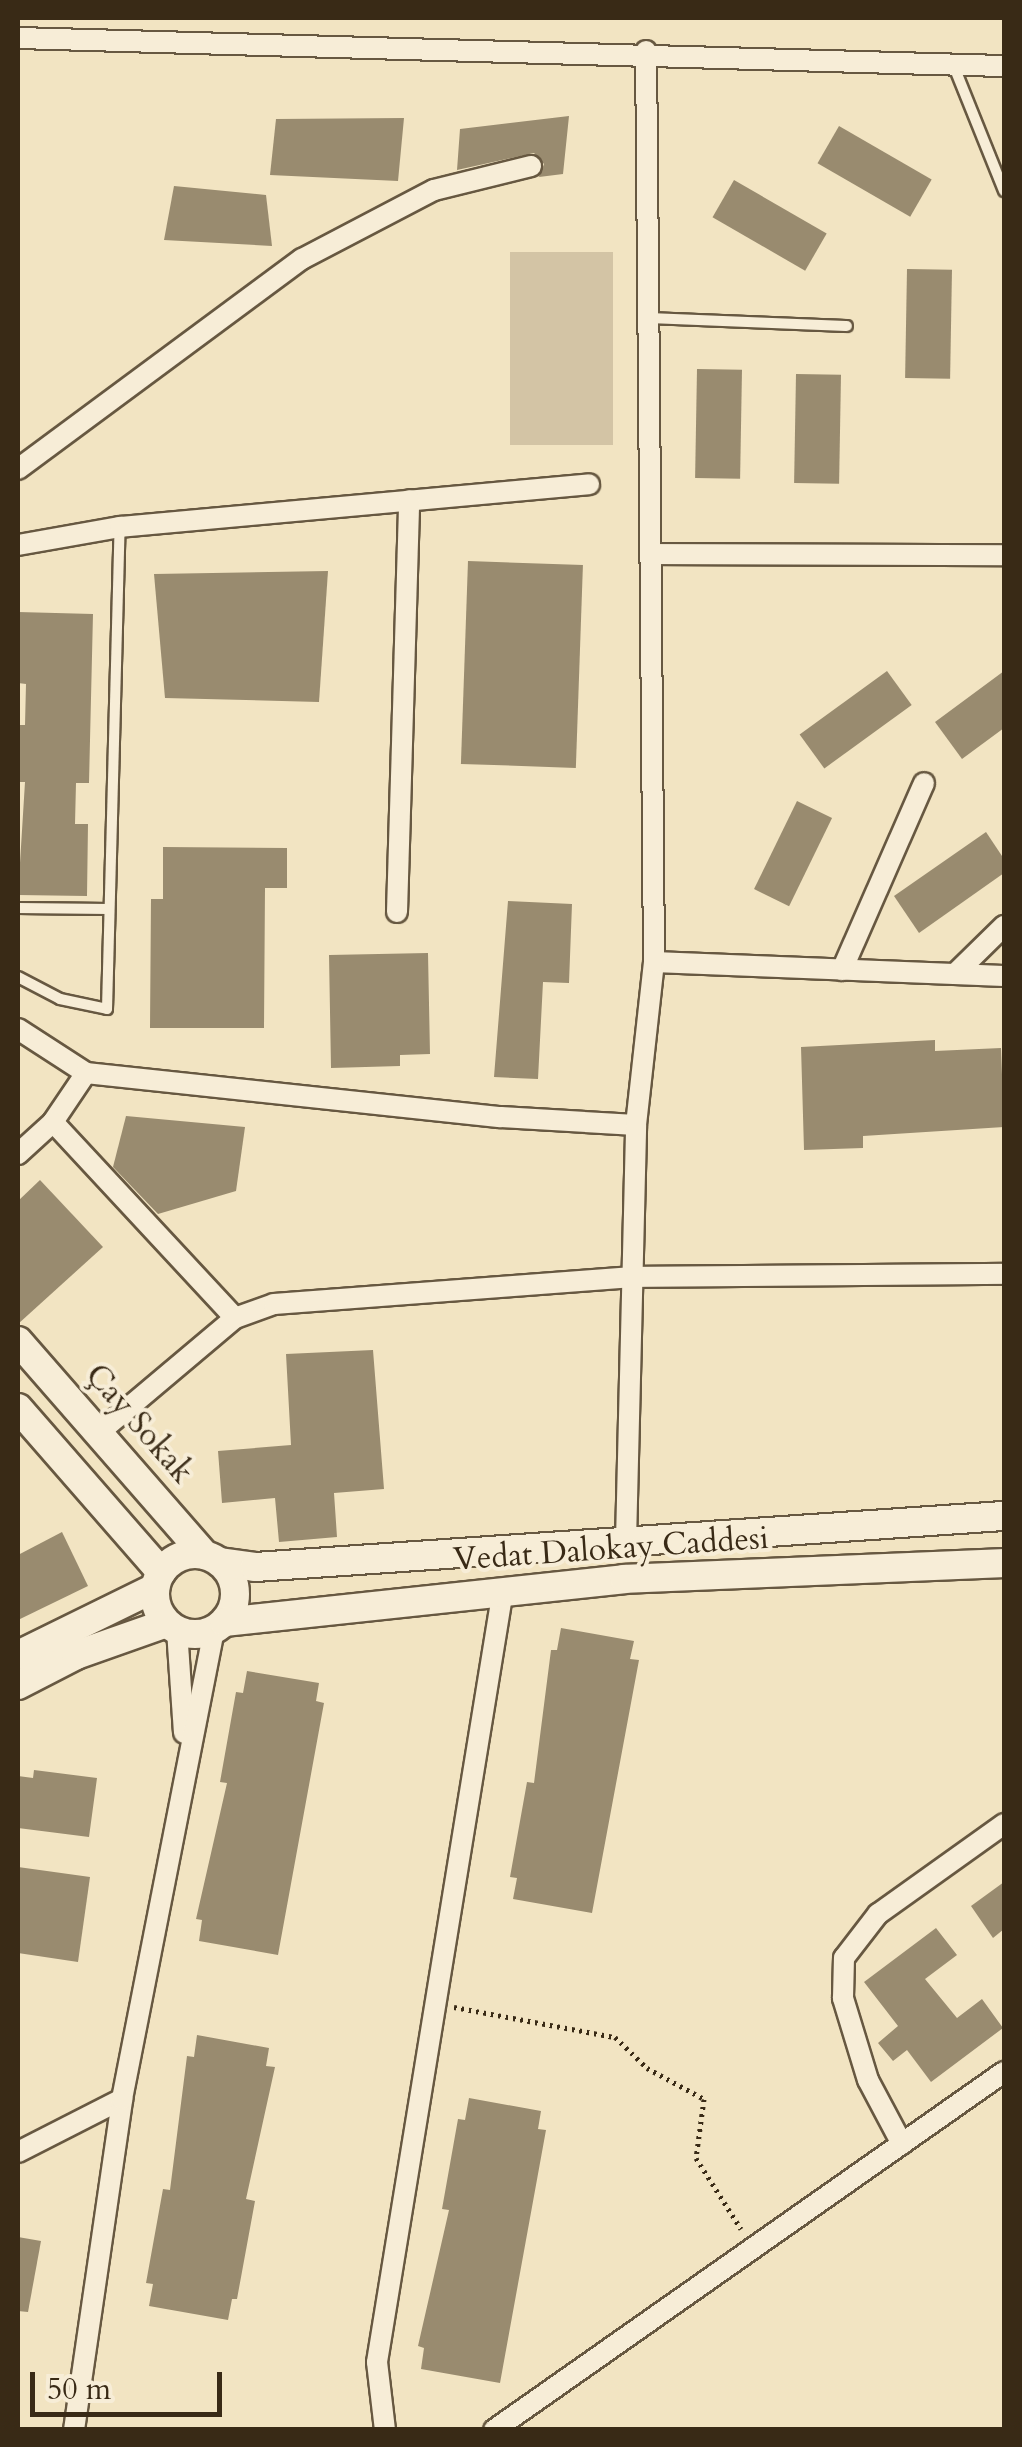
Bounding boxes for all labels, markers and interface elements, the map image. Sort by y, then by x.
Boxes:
street label: Çay Sokak [77,1357,201,1491]
street label: Vedat Dalokay Caddesi [452,1519,770,1579]
scale bar [35,2352,228,2414]
text: 50 m [47,2369,111,2410]

